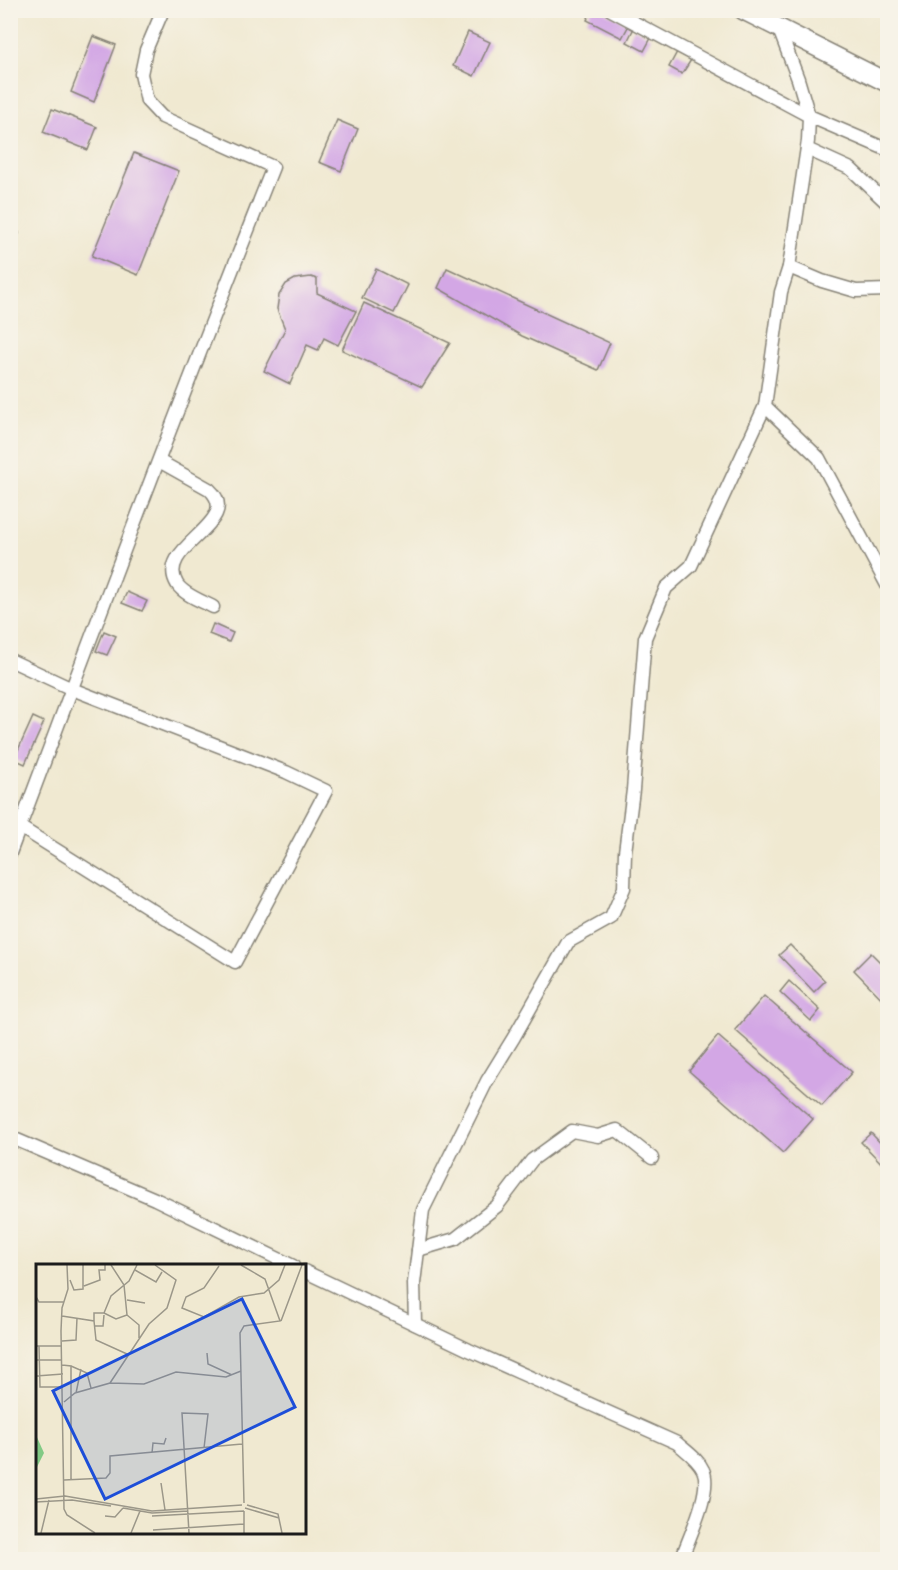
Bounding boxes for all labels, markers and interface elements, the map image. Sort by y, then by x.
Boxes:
inset map [36,1264,306,1534]

